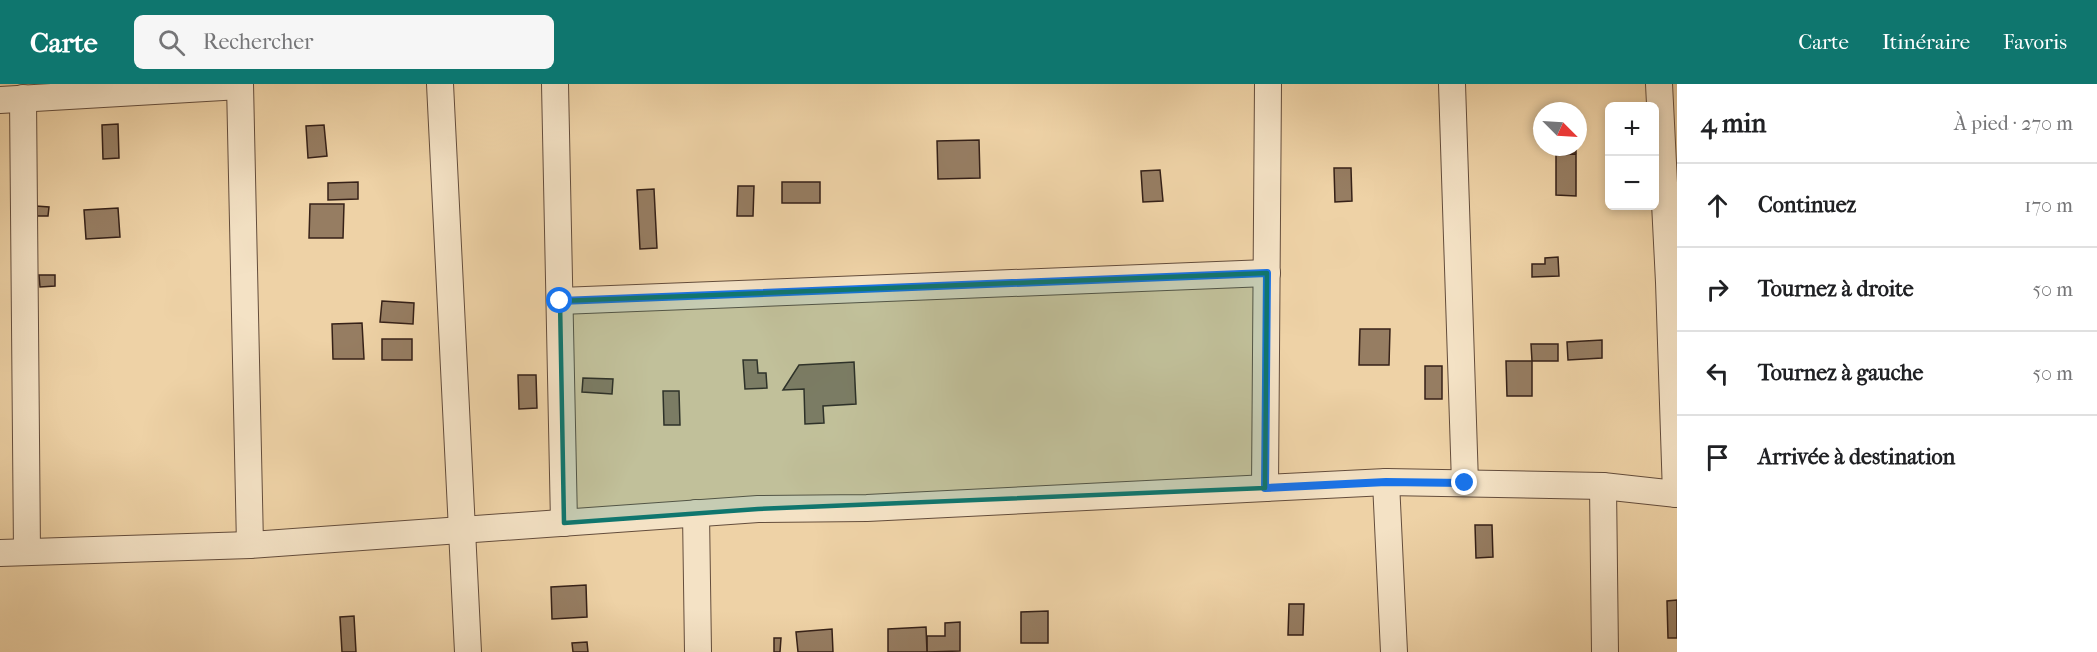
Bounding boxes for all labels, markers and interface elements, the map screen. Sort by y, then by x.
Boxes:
search box [134,15,554,69]
text: Carte [30,26,98,59]
icon: search [155,26,188,59]
text: Rechercher [203,29,313,55]
text: Carte [1798,30,1849,54]
text: Itinéraire [1882,30,1970,54]
text: Favoris [2003,30,2067,54]
north arrow [1533,102,1587,156]
map controls [1605,102,1659,210]
button: + [1605,102,1659,156]
text: 4 min [1701,108,1766,139]
text: À pied · 270 m [1954,112,2073,135]
button: − [1605,156,1659,210]
icon: ahead [1701,189,1734,222]
text: Continuez [1758,192,1856,218]
text: 170 m [2024,194,2073,217]
icon: right [1701,273,1734,306]
text: Tournez à droite [1758,276,1914,302]
text: 50 m [2032,278,2073,301]
route start [546,287,572,313]
icon: left [1701,357,1734,390]
text: Tournez à gauche [1758,360,1923,386]
text: 50 m [2032,362,2073,385]
icon: arrive [1701,441,1734,474]
text: Arrivée à destination [1758,444,1955,470]
route end [1451,469,1477,495]

